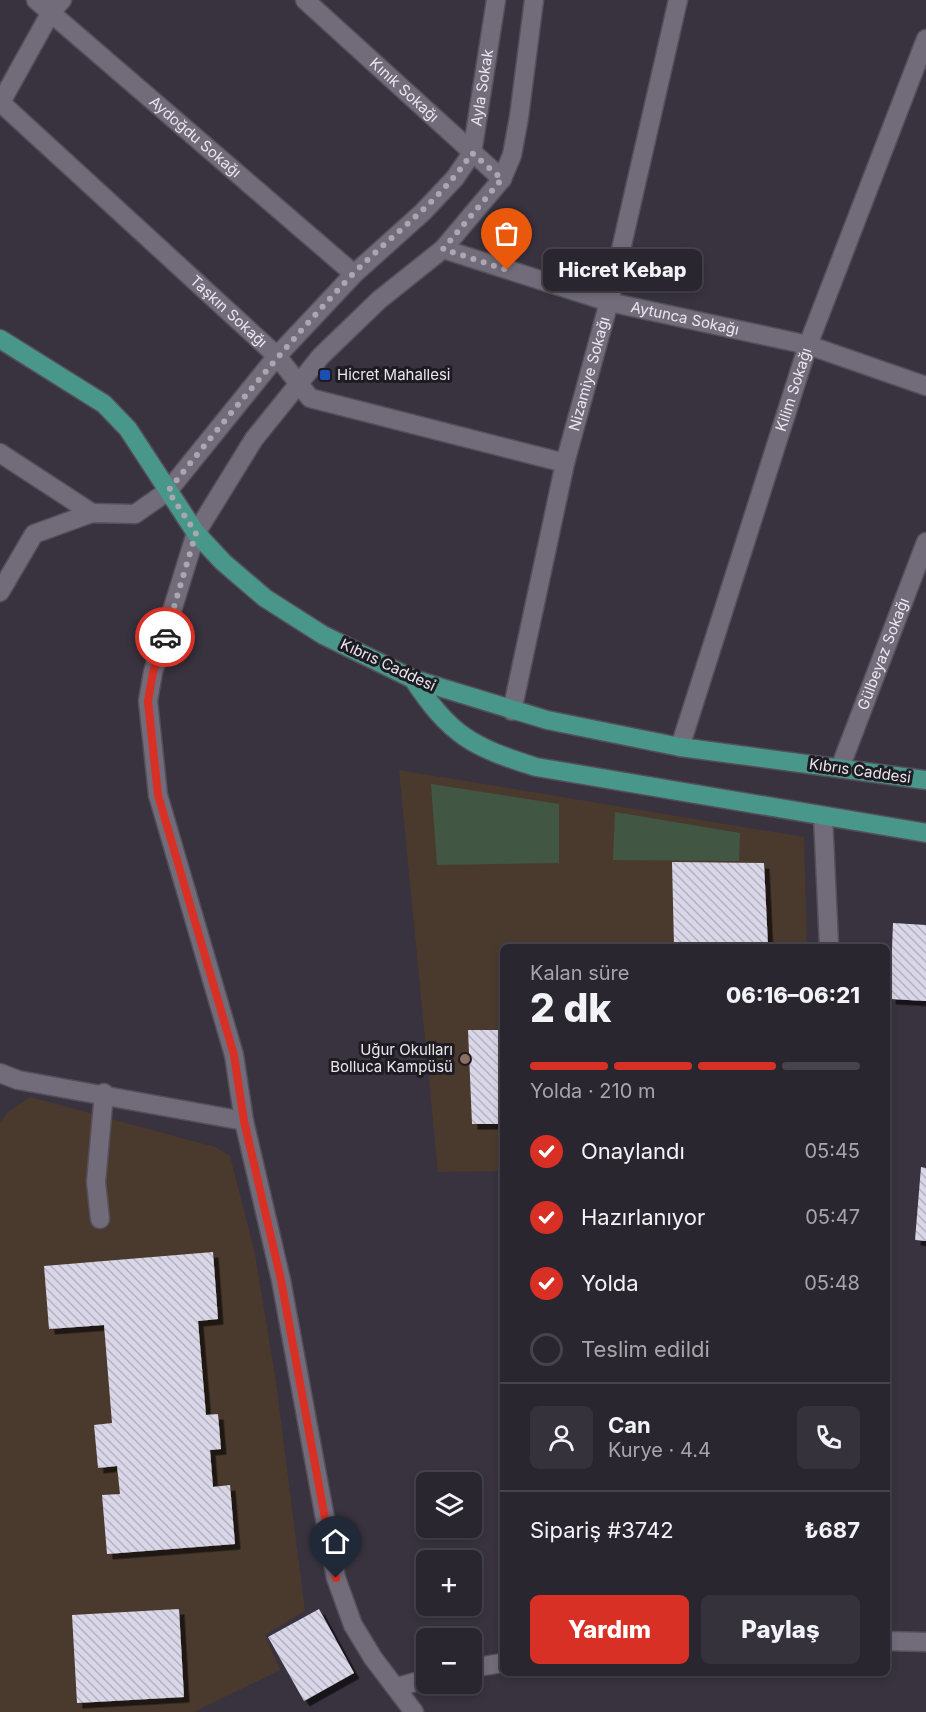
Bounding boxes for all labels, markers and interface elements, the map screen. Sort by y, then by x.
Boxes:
street label: Ayla Sokak [466,47,497,127]
street label: Kınık Sokağı [366,53,443,126]
street label: Aydoğdu Sokağı [146,92,245,182]
pin [481,208,532,270]
icon: bag [490,217,523,250]
callout: Hicret Kebap [543,249,702,291]
text: Hicret Kebap [559,258,686,282]
street label: Taşkın Sokağı [186,271,271,351]
street label: Aytunca Sokağı [629,297,741,339]
street label: Nizamiye Sokağı [564,314,614,433]
street label: Kilim Sokağı [771,345,816,434]
place label: Hicret Mahallesi [337,365,450,384]
marker: Hicret Mahallesi [318,368,332,382]
street label: Gülbeyaz Sokağı [853,595,913,713]
courier [135,607,195,667]
icon: car [149,621,182,654]
street label: Kıbrıs Caddesi [338,634,439,695]
street label: Kıbrıs Caddesi [808,754,912,787]
text: Kalan süre [530,961,629,985]
text: 06:16–06:21 [726,982,860,1008]
text: 2 dk [530,984,611,1031]
place label: Uğur Okulları Bolluca Kampüsü [330,1040,453,1076]
marker: Uğur Okulları Bolluca Kampüsü [458,1052,472,1066]
text: Yolda · 210 m [530,1079,655,1103]
icon: check [530,1135,563,1168]
text: Onaylandı [581,1138,685,1164]
text: 05:45 [804,1139,860,1163]
icon: check [530,1201,563,1234]
text: Hazırlanıyor [581,1204,705,1230]
text: 05:47 [805,1205,860,1229]
icon: check [530,1267,563,1300]
text: Yolda [581,1270,639,1296]
text: 05:48 [804,1271,860,1295]
text: Teslim edildi [581,1336,710,1362]
button: person [530,1406,593,1469]
button: phone [797,1406,860,1469]
text: Can [608,1412,651,1438]
text: Kurye · 4.4 [608,1438,711,1462]
map controls [416,1472,482,1694]
button: layers [416,1472,482,1538]
pin [310,1516,361,1578]
text: Sipariş #3742 [530,1517,674,1543]
text: ₺687 [804,1517,860,1543]
icon: home [319,1525,352,1558]
button: + [416,1550,482,1616]
button: Yardım [530,1595,689,1664]
button: Paylaş [701,1595,860,1664]
button: − [416,1628,482,1694]

